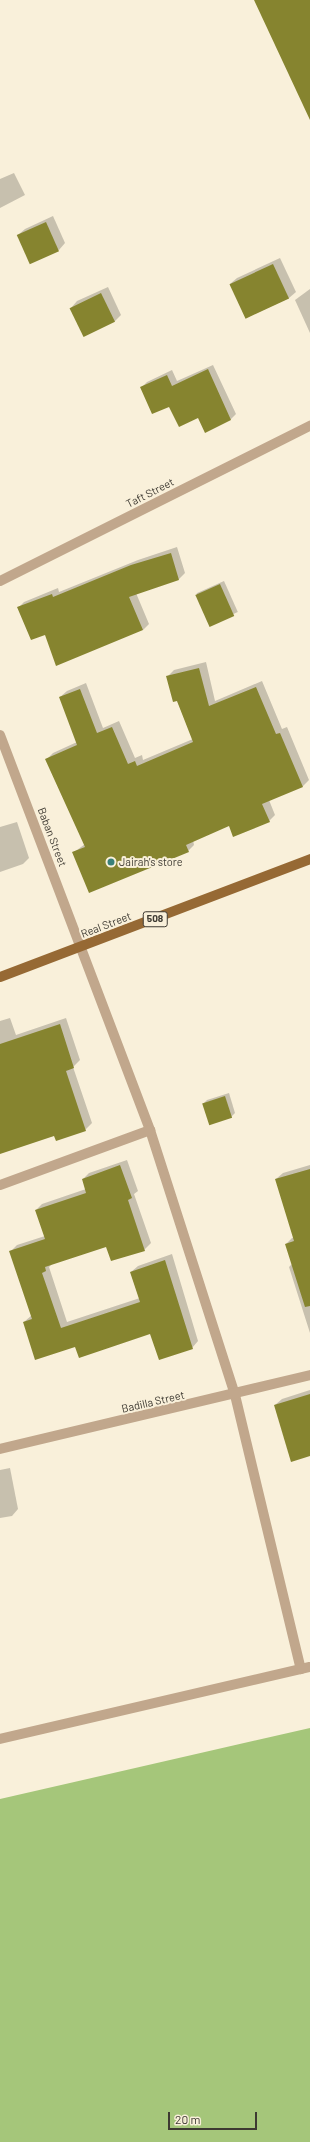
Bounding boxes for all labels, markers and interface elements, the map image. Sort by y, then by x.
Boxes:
street label: Taft Street [124,475,176,511]
street label: Baban Street [35,806,69,868]
place label: Jairah's store [119,855,183,869]
marker: Jairah's store [106,857,116,867]
street label: Real Street [79,909,133,941]
road number: 508 [142,911,168,927]
street label: Badilla Street [120,1388,186,1416]
scale bar [170,2104,259,2130]
text: 20 m [175,2112,201,2126]

